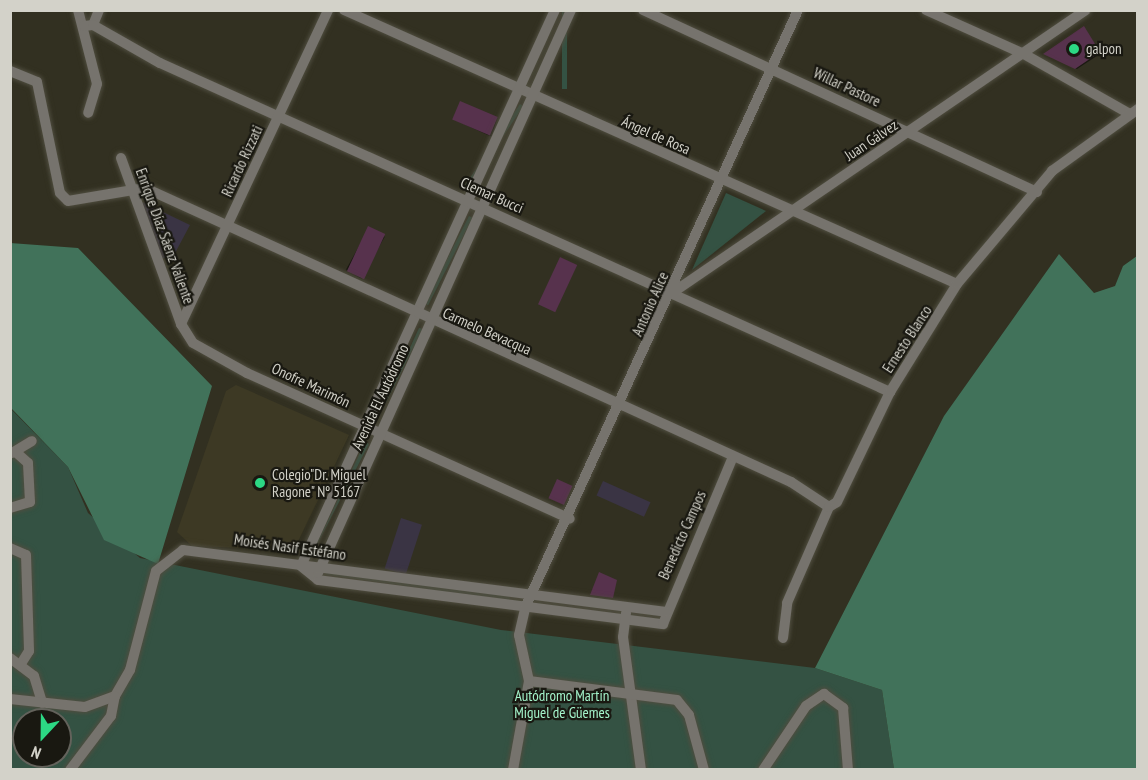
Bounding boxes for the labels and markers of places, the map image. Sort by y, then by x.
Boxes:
place label: galpon [1086,40,1122,58]
marker: galpon [1067,42,1081,56]
place label: Colegio"Dr. Miguel Ragone" Nº 5167 [272,465,367,500]
marker: Colegio"Dr. Miguel Ragone" Nº 5167 [253,476,267,490]

